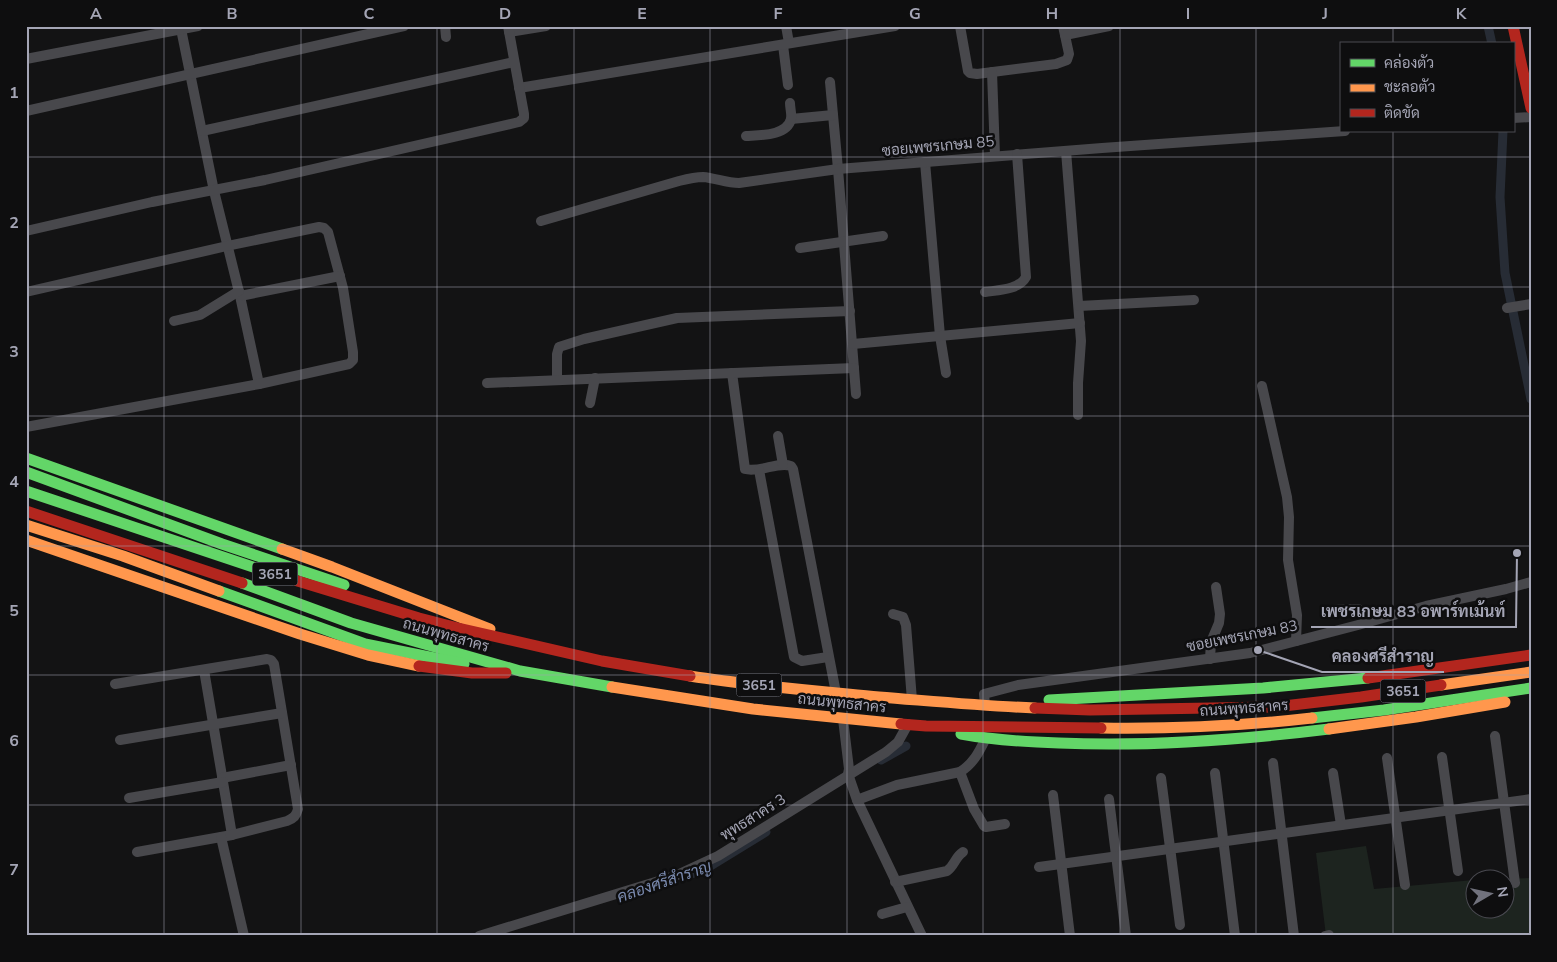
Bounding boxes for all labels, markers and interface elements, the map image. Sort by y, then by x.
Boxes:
text: A [90,3,102,25]
text: B [226,3,238,25]
text: C [364,3,375,25]
text: D [499,3,511,25]
text: E [637,3,647,25]
text: F [774,3,783,25]
text: G [909,3,921,25]
text: H [1046,3,1058,25]
text: I [1186,3,1190,25]
text: J [1321,3,1328,25]
text: K [1456,3,1468,25]
legend [1340,42,1514,132]
text: คล่องตัว [1384,53,1434,73]
text: ชะลอตัว [1384,77,1435,97]
text: 1 [9,82,19,104]
text: ติดขัด [1384,103,1420,123]
street label: ซอยเพชรเกษม 85 [881,131,995,161]
text: 2 [9,212,19,234]
text: 3 [9,341,19,363]
text: 4 [9,471,19,493]
road number: 3651 [252,562,298,586]
callout: เพชรเกษม 83 อพาร์ทเม้นท์ [1311,596,1516,627]
text: 5 [9,600,19,622]
text: เพชรเกษม 83 อพาร์ทเม้นท์ [1321,600,1506,623]
street label: ถนนพุทธสาคร [400,613,491,658]
street label: ซอยเพชรเกษม 83 [1185,615,1299,657]
callout: คลองศรีสำราญ [1322,641,1444,672]
text: คลองศรีสำราญ [1332,646,1434,668]
road number: 3651 [736,674,782,696]
road number: 3651 [1380,679,1426,702]
street label: ถนนพุทธสาคร [797,688,887,719]
street label: ถนนพุทธสาคร [1199,695,1289,722]
text: 6 [9,730,19,752]
street label: พุทธสาคร 3 [716,789,790,846]
water label: คลองศรีสำราญ [614,854,715,908]
text: 7 [9,859,19,881]
north arrow [1464,870,1514,920]
text: N [1492,885,1513,899]

